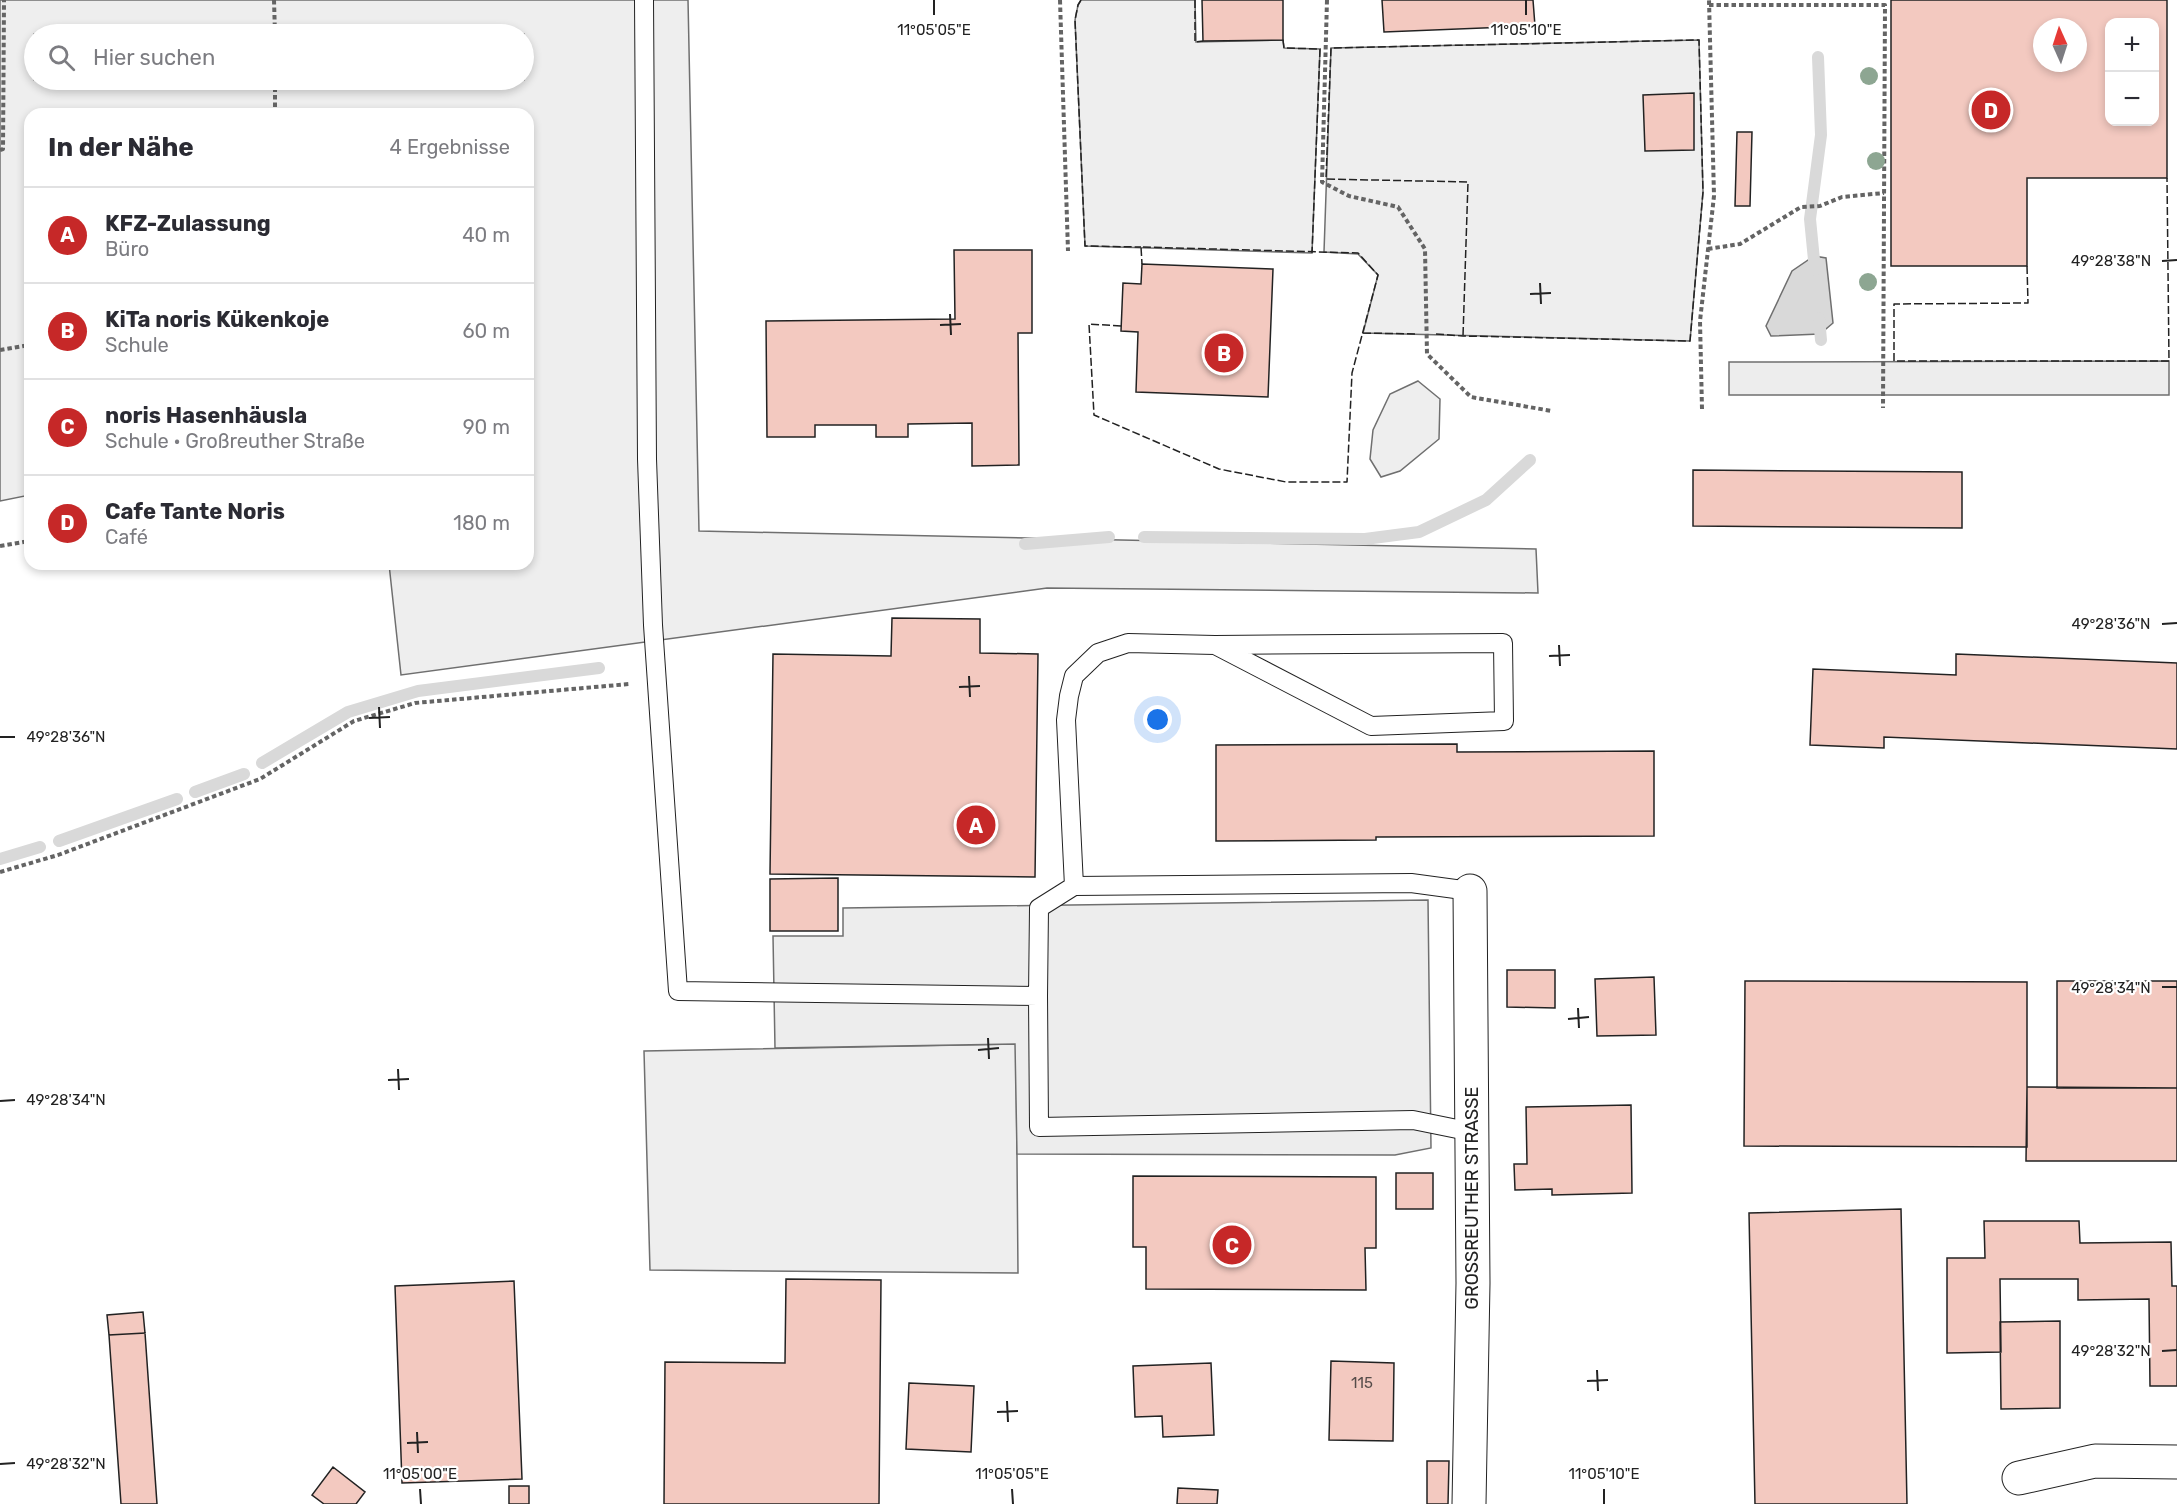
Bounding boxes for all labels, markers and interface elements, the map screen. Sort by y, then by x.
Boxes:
north arrow [2033,18,2087,72]
map controls [2105,18,2159,126]
button: + [2105,18,2159,72]
text: 11°05'05"E [897,21,971,39]
text: 11°05'10"E [1490,21,1562,39]
search box [24,24,534,90]
icon: search [45,41,78,74]
text: Hier suchen [93,44,215,71]
button: − [2105,72,2159,126]
pin: D [1972,88,2010,132]
text: In der Nähe [48,132,194,163]
text: 4 Ergebnisse [390,135,510,159]
text: KFZ-Zulassung [105,210,271,237]
text: A [60,223,75,247]
text: 40 m [462,223,510,247]
text: Büro [105,237,149,261]
text: 49°28'38"N [2071,252,2151,270]
text: KiTa noris Kükenkoje [105,306,329,333]
text: B [60,319,75,343]
text: 60 m [463,319,510,343]
pin: B [1204,330,1244,376]
text: Schule [105,333,169,357]
text: noris Hasenhäusla [105,402,307,429]
text: C [60,415,75,439]
text: 90 m [463,415,510,439]
text: Schule · Großreuther Straße [105,429,365,453]
text: Cafe Tante Noris [105,498,285,525]
text: D [60,511,75,535]
text: 180 m [453,511,510,535]
text: Café [105,525,148,549]
text: 49°28'36"N [2071,615,2151,633]
your location [1143,705,1172,734]
text: 49°28'36"N [26,728,106,746]
pin: A [956,802,996,848]
text: 49°28'34"N [2071,979,2151,997]
street label: GROSSREUTHER STRASSE [1461,1087,1483,1309]
text: 49°28'34"N [26,1091,106,1109]
pin: C [1212,1222,1252,1268]
text: 49°28'32"N [2071,1342,2151,1360]
house number: 115 [1351,1374,1373,1392]
text: 49°28'32"N [26,1455,106,1473]
text: 11°05'00"E [383,1465,457,1483]
text: 11°05'05"E [975,1465,1049,1483]
text: 11°05'10"E [1568,1465,1640,1483]

